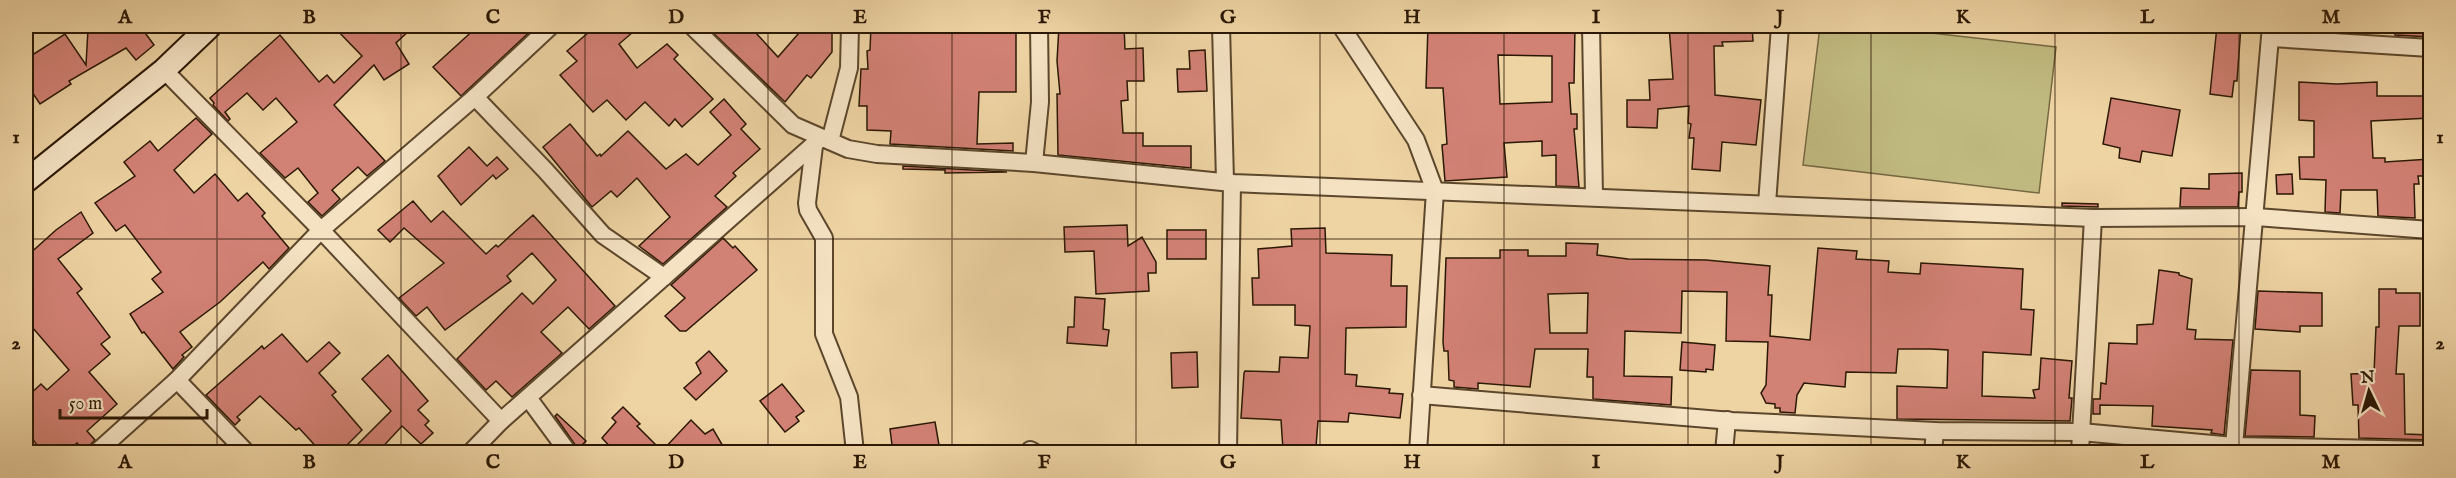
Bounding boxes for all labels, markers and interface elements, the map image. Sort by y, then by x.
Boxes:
text: A [117,5,133,30]
text: B [302,5,316,30]
text: C [486,5,500,30]
text: D [668,5,684,30]
text: E [853,5,867,30]
text: F [1038,5,1051,30]
text: G [1220,5,1237,30]
text: H [1403,5,1421,30]
text: I [1592,5,1601,30]
text: J [1773,5,1785,30]
text: K [1956,5,1972,30]
text: L [2140,5,2155,30]
text: M [2322,5,2341,30]
text: 1 [12,125,20,150]
text: 1 [2436,125,2444,150]
text: 2 [11,331,21,356]
text: 2 [2435,331,2445,356]
north arrow [2339,361,2399,421]
text: N [2359,367,2376,389]
scale bar [60,382,207,420]
text: 50 m [69,393,102,416]
text: A [117,450,133,475]
text: B [302,450,316,475]
text: C [486,450,500,475]
text: D [668,450,684,475]
text: E [853,450,867,475]
text: F [1038,450,1051,475]
text: G [1220,450,1237,475]
text: H [1403,450,1421,475]
text: I [1592,450,1601,475]
text: J [1773,450,1785,475]
text: K [1956,450,1972,475]
text: L [2140,450,2155,475]
text: M [2322,450,2341,475]

